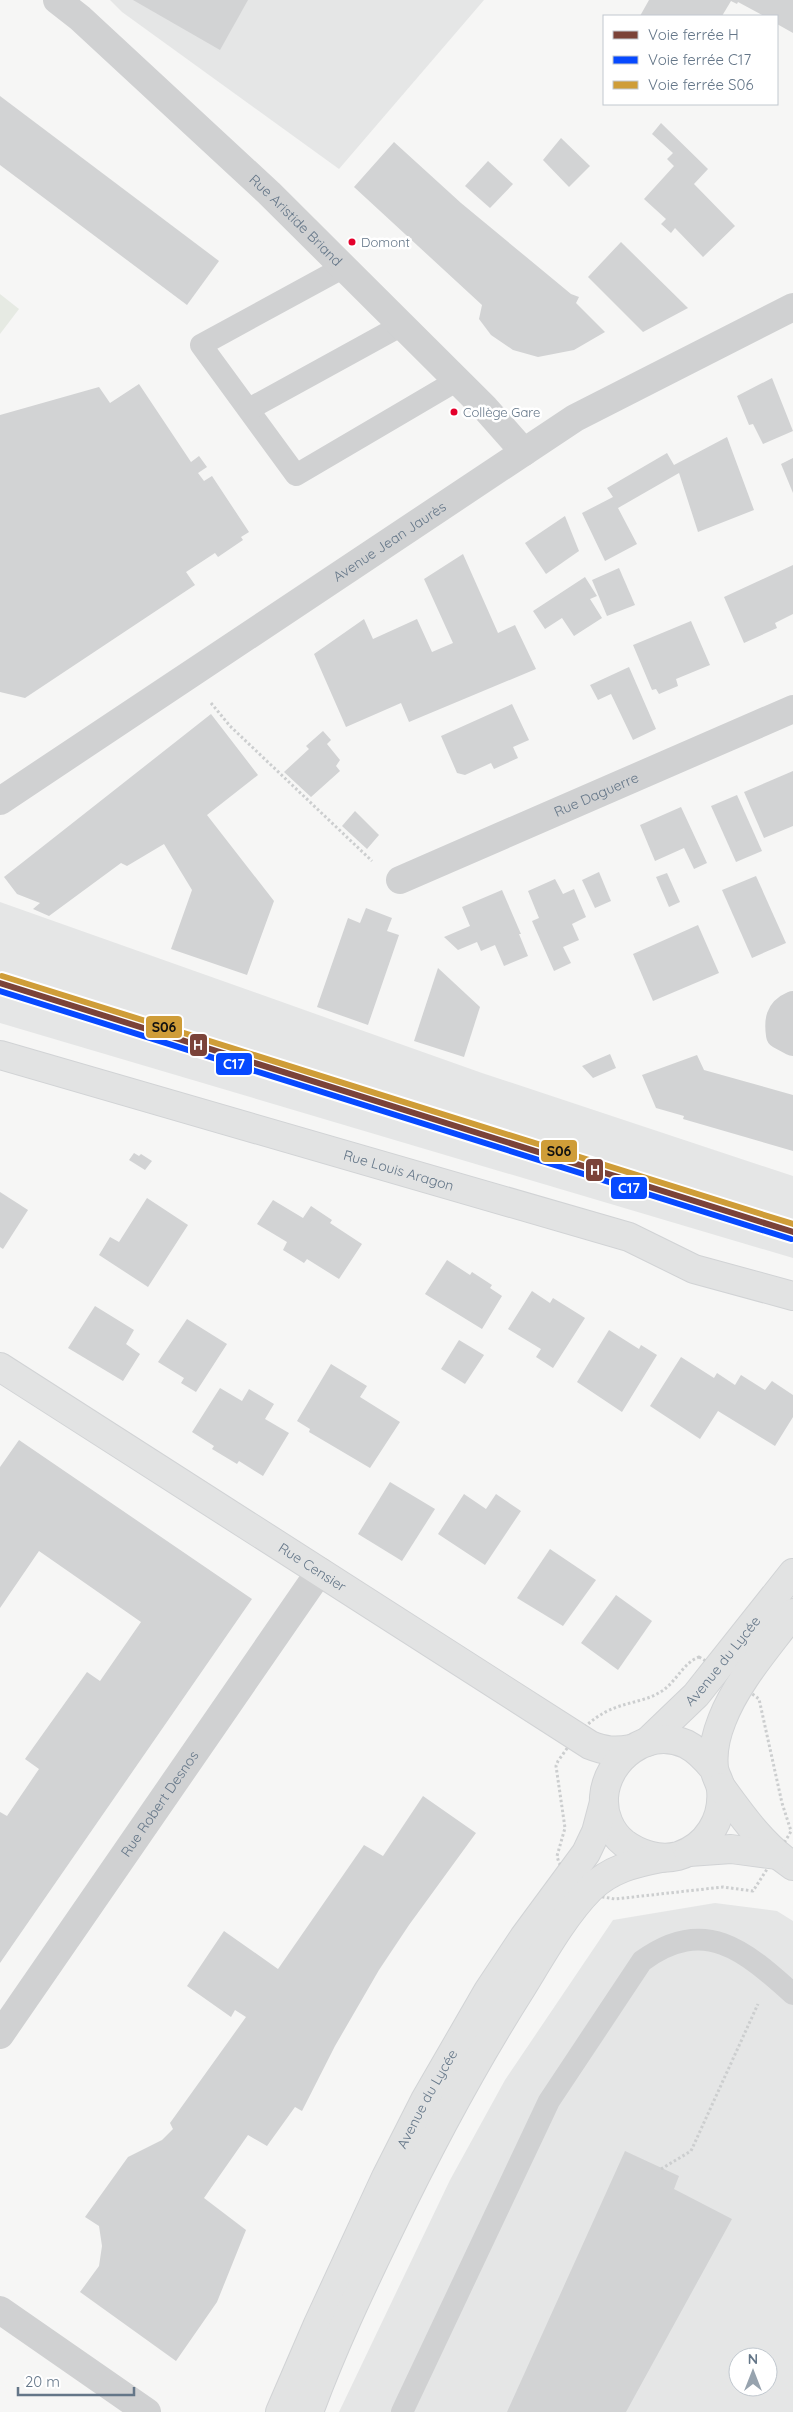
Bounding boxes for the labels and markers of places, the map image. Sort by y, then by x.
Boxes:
place label: Domont [361,234,410,250]
marker: Domont [347,237,357,247]
place label: Collège Gare [463,404,540,420]
marker: Collège Gare [449,407,459,417]

